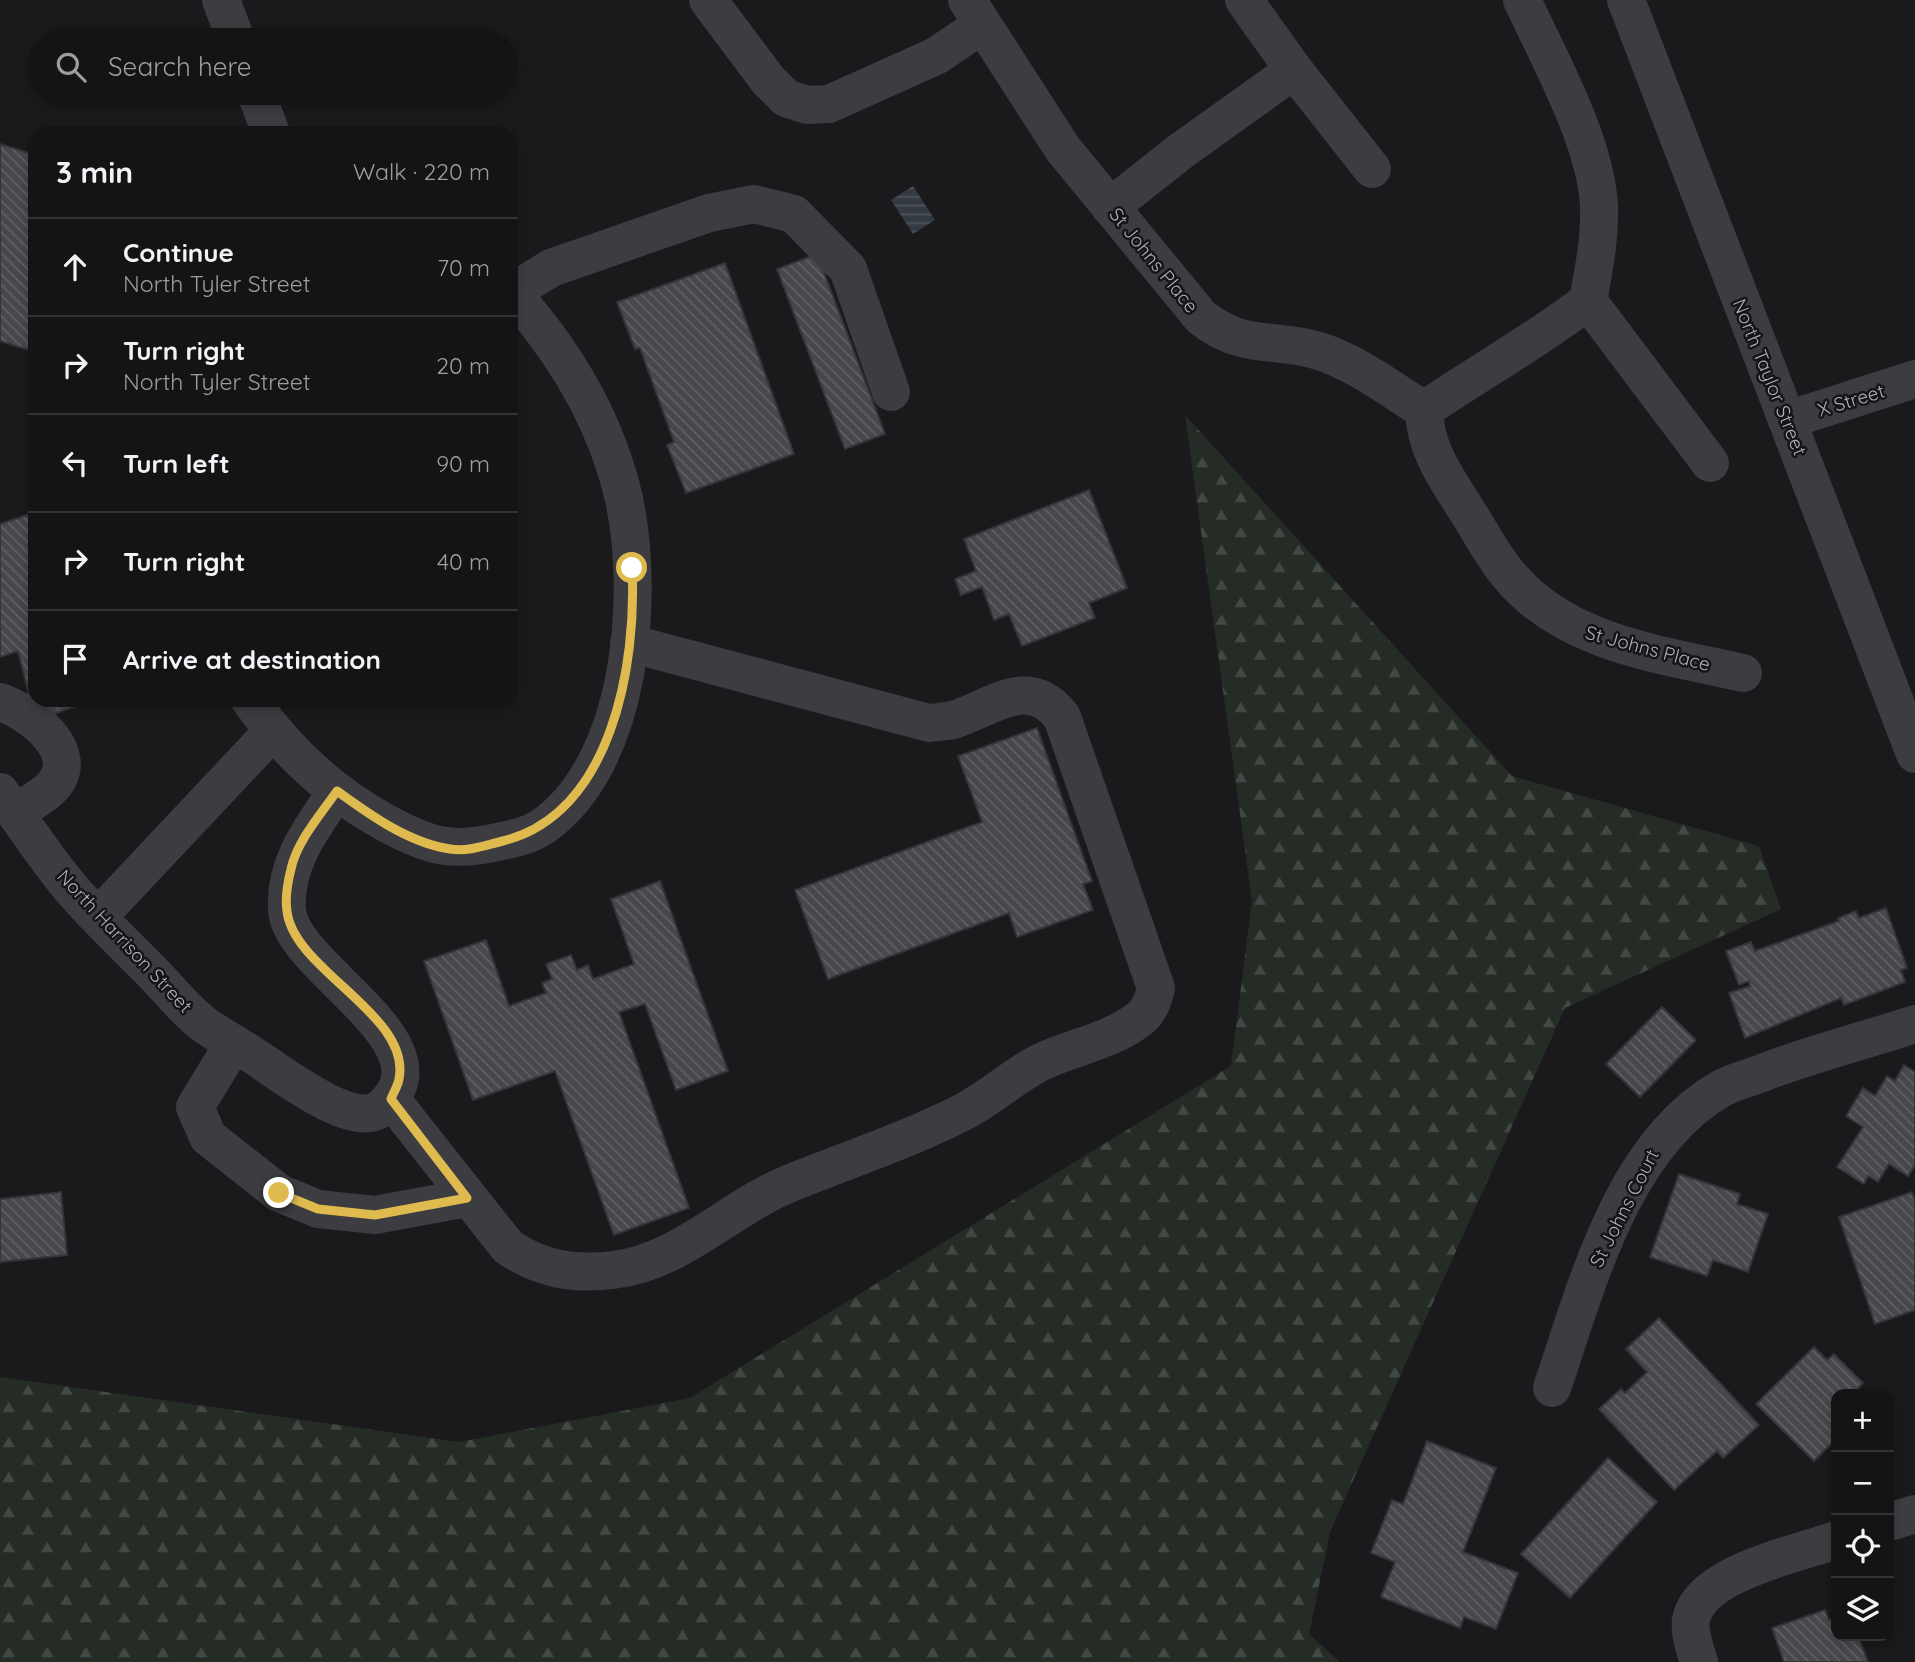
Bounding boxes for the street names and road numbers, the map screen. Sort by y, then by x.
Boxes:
street label: St Johns Place [1104,203,1204,317]
street label: North Taylor Street [1728,295,1812,459]
street label: X Street [1815,378,1887,422]
street label: St Johns Place [1583,620,1713,676]
street label: North Harrison Street [52,864,198,1018]
street label: St Johns Court [1584,1145,1664,1271]

